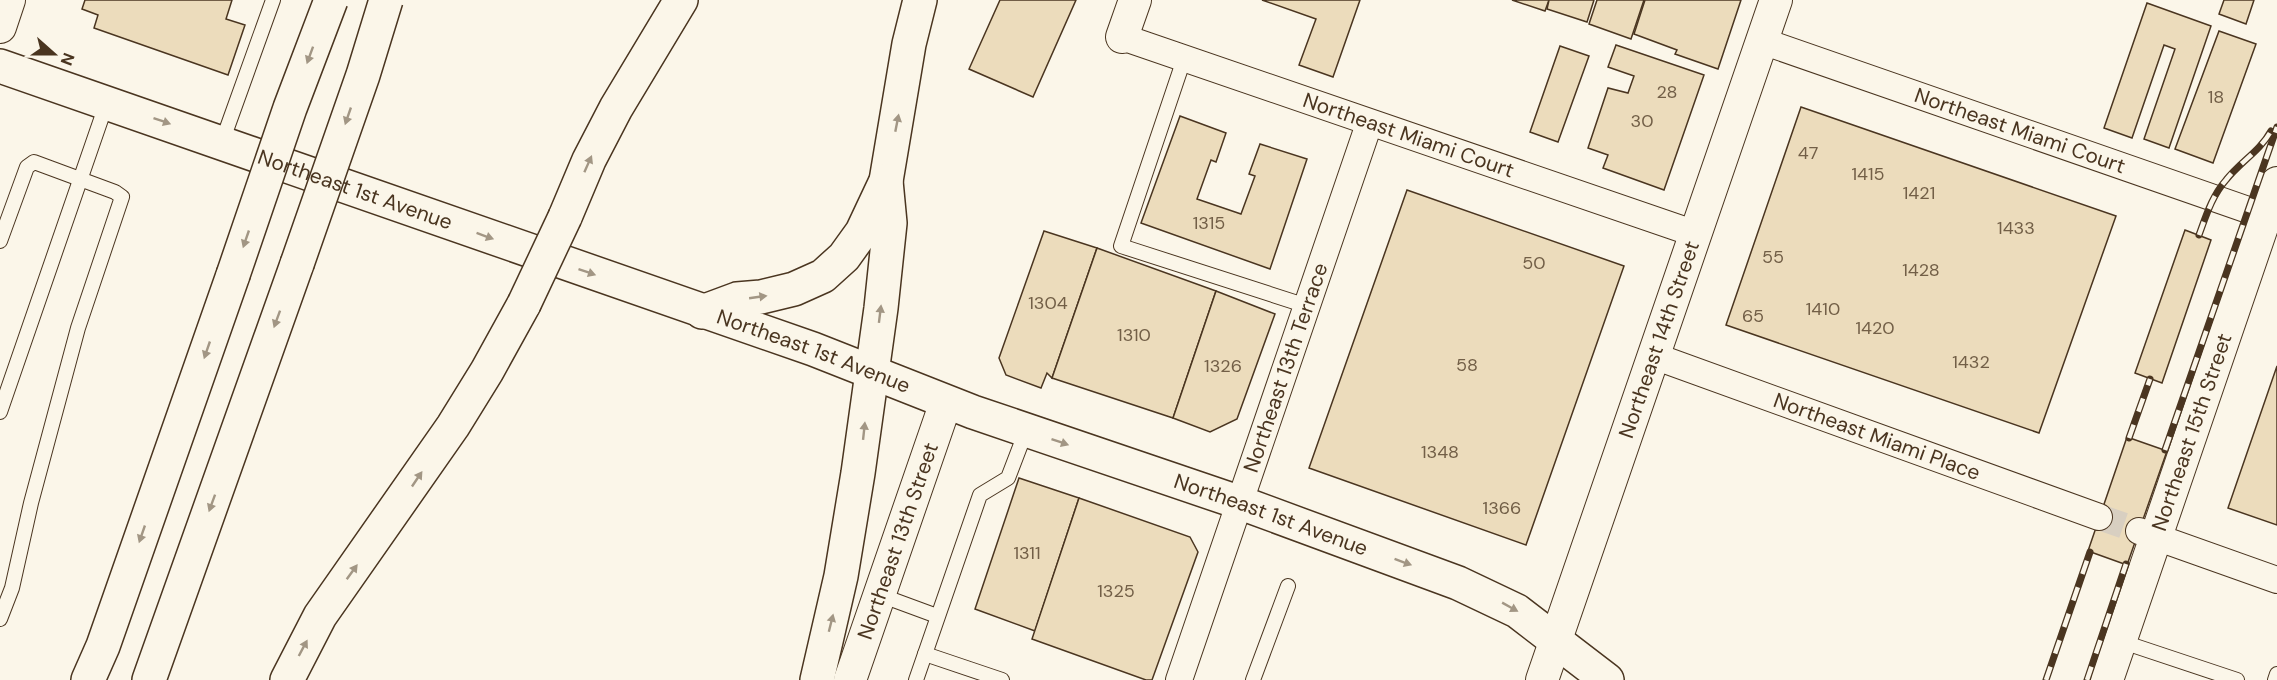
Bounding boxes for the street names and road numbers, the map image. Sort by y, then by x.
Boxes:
street label: Northeast Miami Court [1911,81,2129,180]
street label: Northeast Miami Court [1299,86,1518,185]
street label: Northeast 1st Avenue [254,143,456,236]
street label: Northeast 14th Street [1612,237,1706,442]
street label: Northeast 13th Terrace [1237,259,1335,476]
street label: Northeast 1st Avenue [713,303,914,400]
street label: Northeast 15th Street [2145,330,2239,535]
street label: Northeast Miami Place [1770,386,1984,487]
street label: Northeast 13th Street [851,439,945,643]
street label: Northeast 1st Avenue [1170,467,1372,563]

